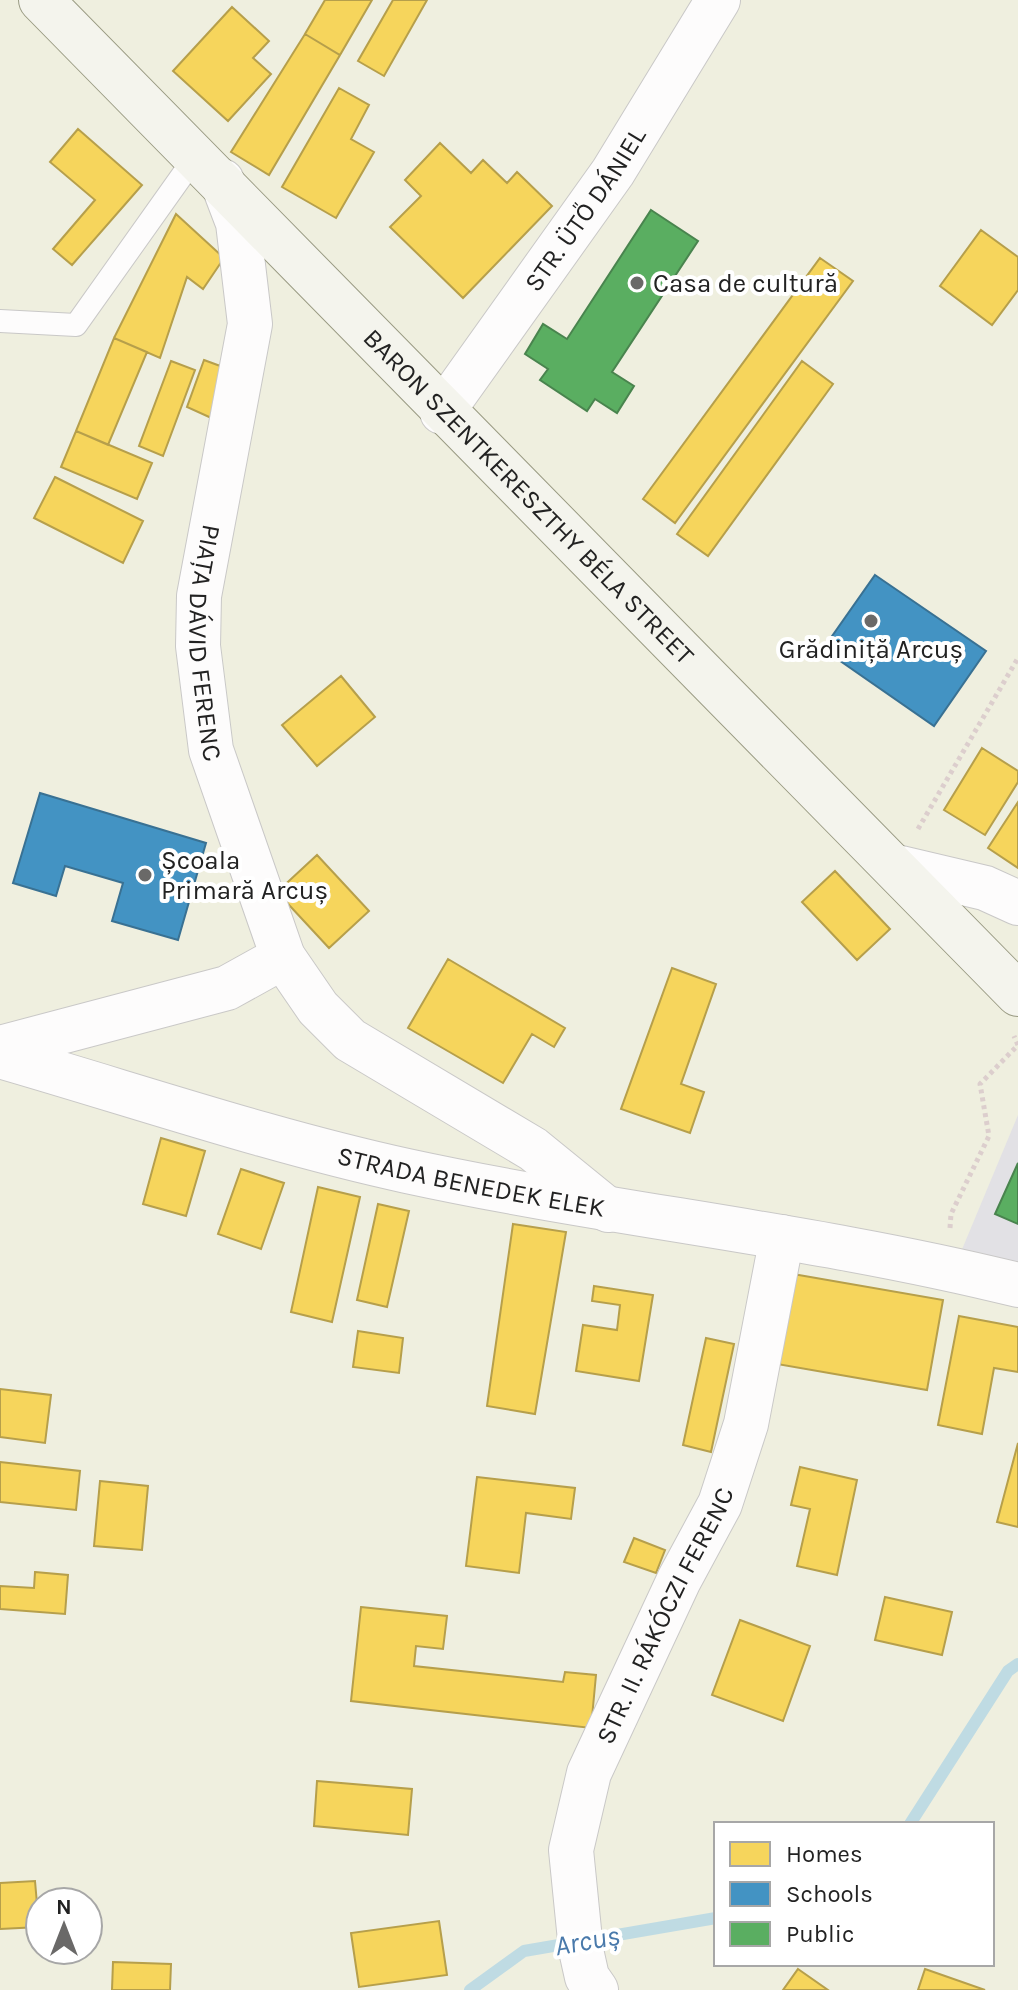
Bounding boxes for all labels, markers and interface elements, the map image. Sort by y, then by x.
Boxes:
street label: STR. ÜTŐ DÁNIEL [518,122,652,298]
place label: Casa de cultură [653,268,838,299]
marker: Casa de cultură [628,274,646,292]
street label: BARON SZENTKERESZTHY BÉLA STREET [357,322,700,671]
street label: PIAȚA DÁVID FERENC [182,522,229,765]
marker: Grădiniță Arcuș [862,612,880,630]
place label: Grădiniță Arcuș [779,634,963,665]
place label: Școala Primară Arcuș [161,845,328,906]
marker: Școala Primară Arcuș [136,866,154,884]
street label: STRADA BENEDEK ELEK [334,1140,607,1224]
street label: STR. II. RÁKÓCZI FERENC [590,1484,740,1749]
legend [714,1822,994,1966]
text: Homes [786,1840,863,1868]
text: Schools [786,1880,873,1908]
north arrow [24,1886,104,1966]
text: N [56,1894,72,1920]
water label: Arcuș [552,1919,622,1962]
text: Public [786,1920,854,1948]

